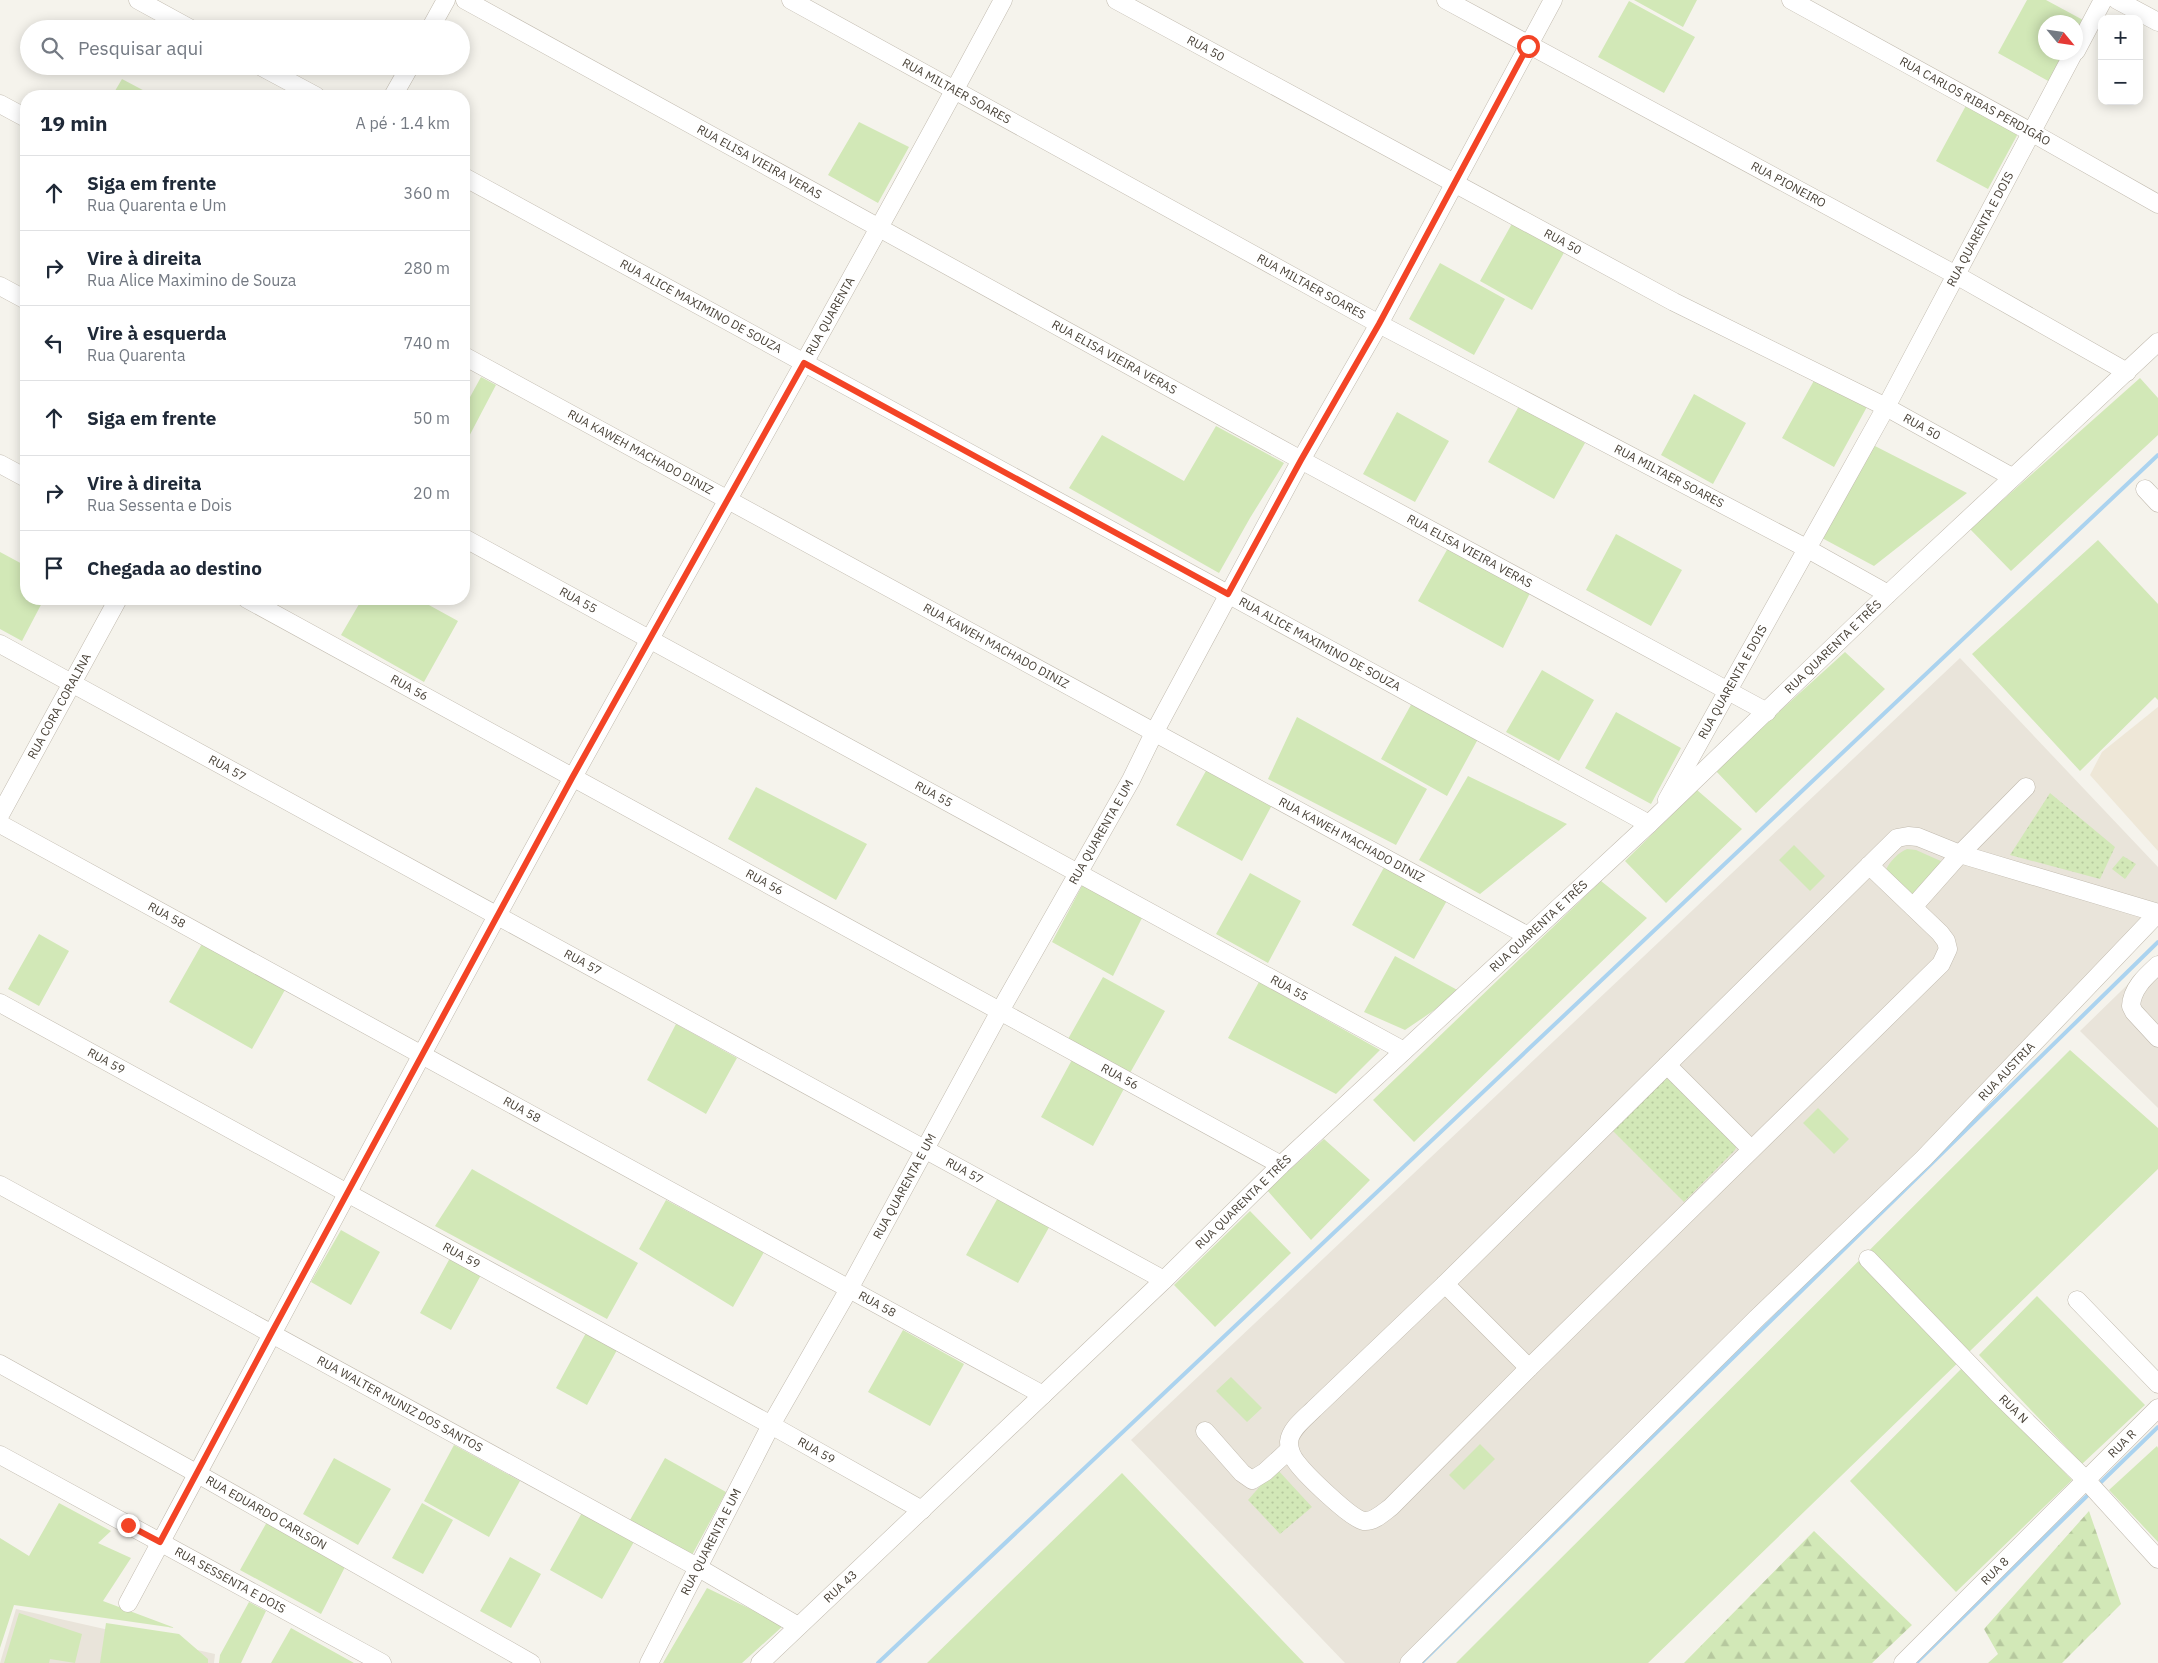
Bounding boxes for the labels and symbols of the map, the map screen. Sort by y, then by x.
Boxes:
north arrow [2038,15,2083,60]
street label: RUA 50 [1185,32,1227,64]
route start [1517,35,1540,58]
street label: RUA CARLOS RIBAS PERDIGÃO [1897,53,2053,148]
street label: RUA MILTAER SOARES [900,55,1014,127]
street label: RUA ELISA VIEIRA VERAS [695,121,825,202]
street label: RUA PIONEIRO [1749,158,1829,210]
street label: RUA QUARENTA E DOIS [1943,169,2016,289]
street label: RUA 50 [1542,225,1584,258]
street label: RUA MILTAER SOARES [1255,250,1368,322]
street label: RUA ALICE MAXIMINO DE SOUZA [618,256,785,356]
street label: RUA QUARENTA [802,274,858,358]
street label: RUA ELISA VIEIRA VERAS [1049,316,1180,397]
street label: RUA KAWEH MACHADO DINIZ [565,406,716,498]
street label: RUA 50 [1901,410,1943,443]
street label: RUA MILTAER SOARES [1612,441,1727,511]
street label: RUA ELISA VIEIRA VERAS [1405,511,1535,591]
street label: RUA 55 [557,584,600,616]
street label: RUA ALICE MAXIMINO DE SOUZA [1236,594,1404,694]
street label: RUA QUARENTA E TRÊS [1781,596,1884,696]
street label: RUA KAWEH MACHADO DINIZ [921,600,1072,691]
street label: RUA QUARENTA E DOIS [1695,622,1770,742]
street label: RUA CORA CORALINA [24,650,94,761]
street label: RUA 56 [388,671,431,704]
street label: RUA 57 [206,751,249,784]
street label: RUA QUARENTA E UM [1065,777,1136,887]
street label: RUA 55 [912,778,955,810]
street label: RUA KAWEH MACHADO DINIZ [1276,794,1427,885]
street label: RUA 56 [743,866,786,898]
street label: RUA QUARENTA E TRÊS [1486,877,1591,975]
street label: RUA 58 [146,899,188,931]
street label: RUA 57 [562,946,604,978]
street label: RUA 55 [1268,972,1311,1004]
street label: RUA AUSTRIA [1975,1038,2038,1104]
street label: RUA 59 [85,1044,128,1077]
street label: RUA 56 [1099,1060,1141,1093]
street label: RUA 58 [501,1093,544,1126]
street label: RUA QUARENTA E UM [870,1131,939,1241]
street label: RUA QUARENTA E TRÊS [1192,1151,1294,1252]
street label: RUA 57 [943,1154,986,1187]
street label: RUA 59 [440,1239,483,1271]
street label: RUA 58 [856,1287,899,1320]
street label: RUA WALTER MUNIZ DOS SANTOS [315,1352,486,1455]
street label: RUA N [1996,1391,2031,1426]
street label: RUA R [2105,1426,2139,1461]
street label: RUA 59 [795,1434,838,1467]
street label: RUA EDUARDO CARLSON [203,1472,330,1553]
street label: RUA QUARENTA E UM [677,1486,744,1598]
route end [117,1514,140,1537]
street label: RUA SESSENTA E DOIS [172,1544,288,1616]
street label: RUA 8 [1978,1554,2012,1588]
street label: RUA 43 [820,1567,860,1606]

